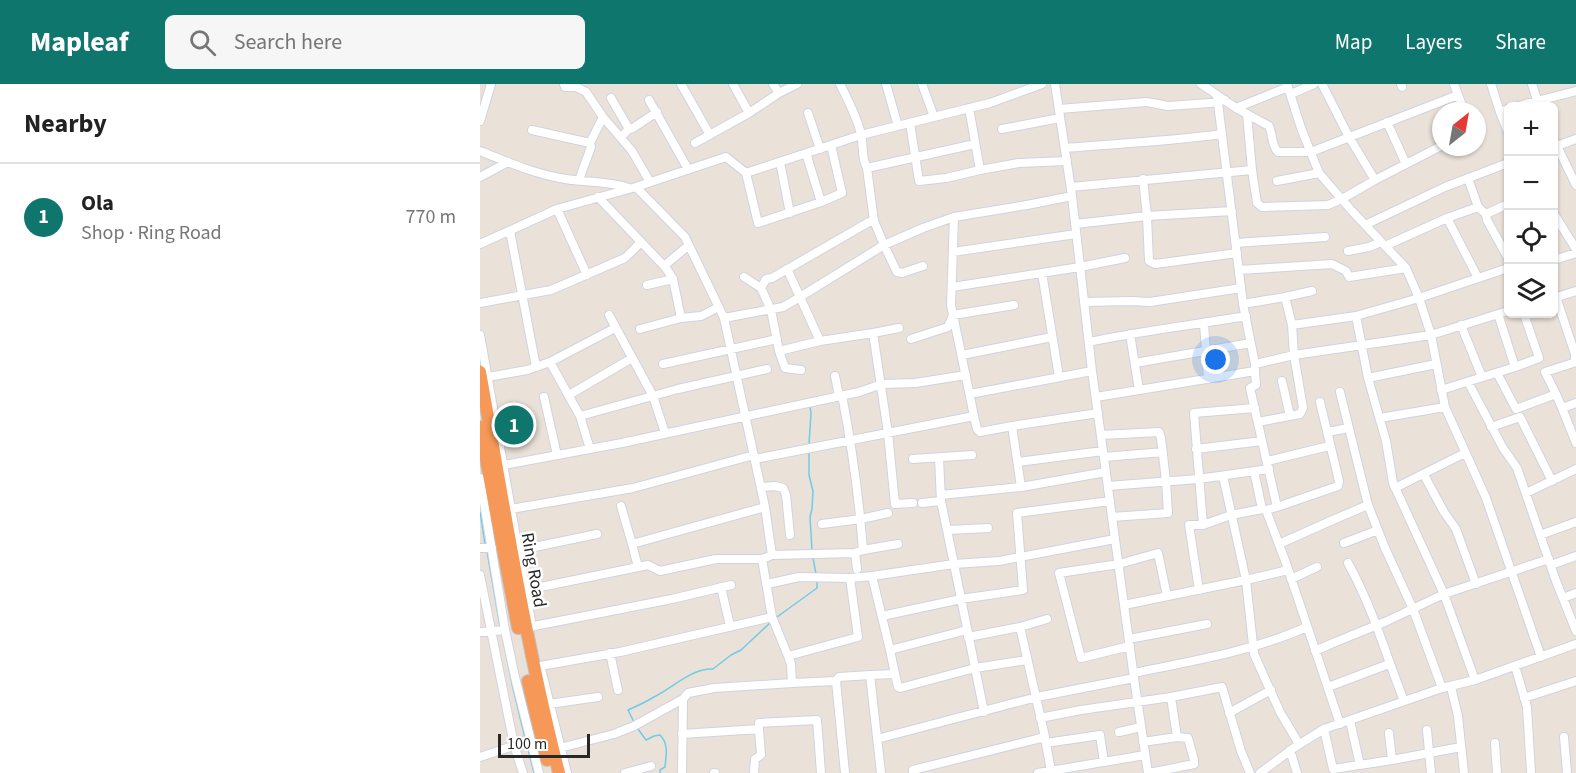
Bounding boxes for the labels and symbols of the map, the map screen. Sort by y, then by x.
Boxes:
north arrow [1432,102,1486,156]
your location [1201,345,1230,374]
pin: 1 [495,402,534,448]
street label: Ring Road [515,531,552,610]
scale bar [498,731,590,758]

